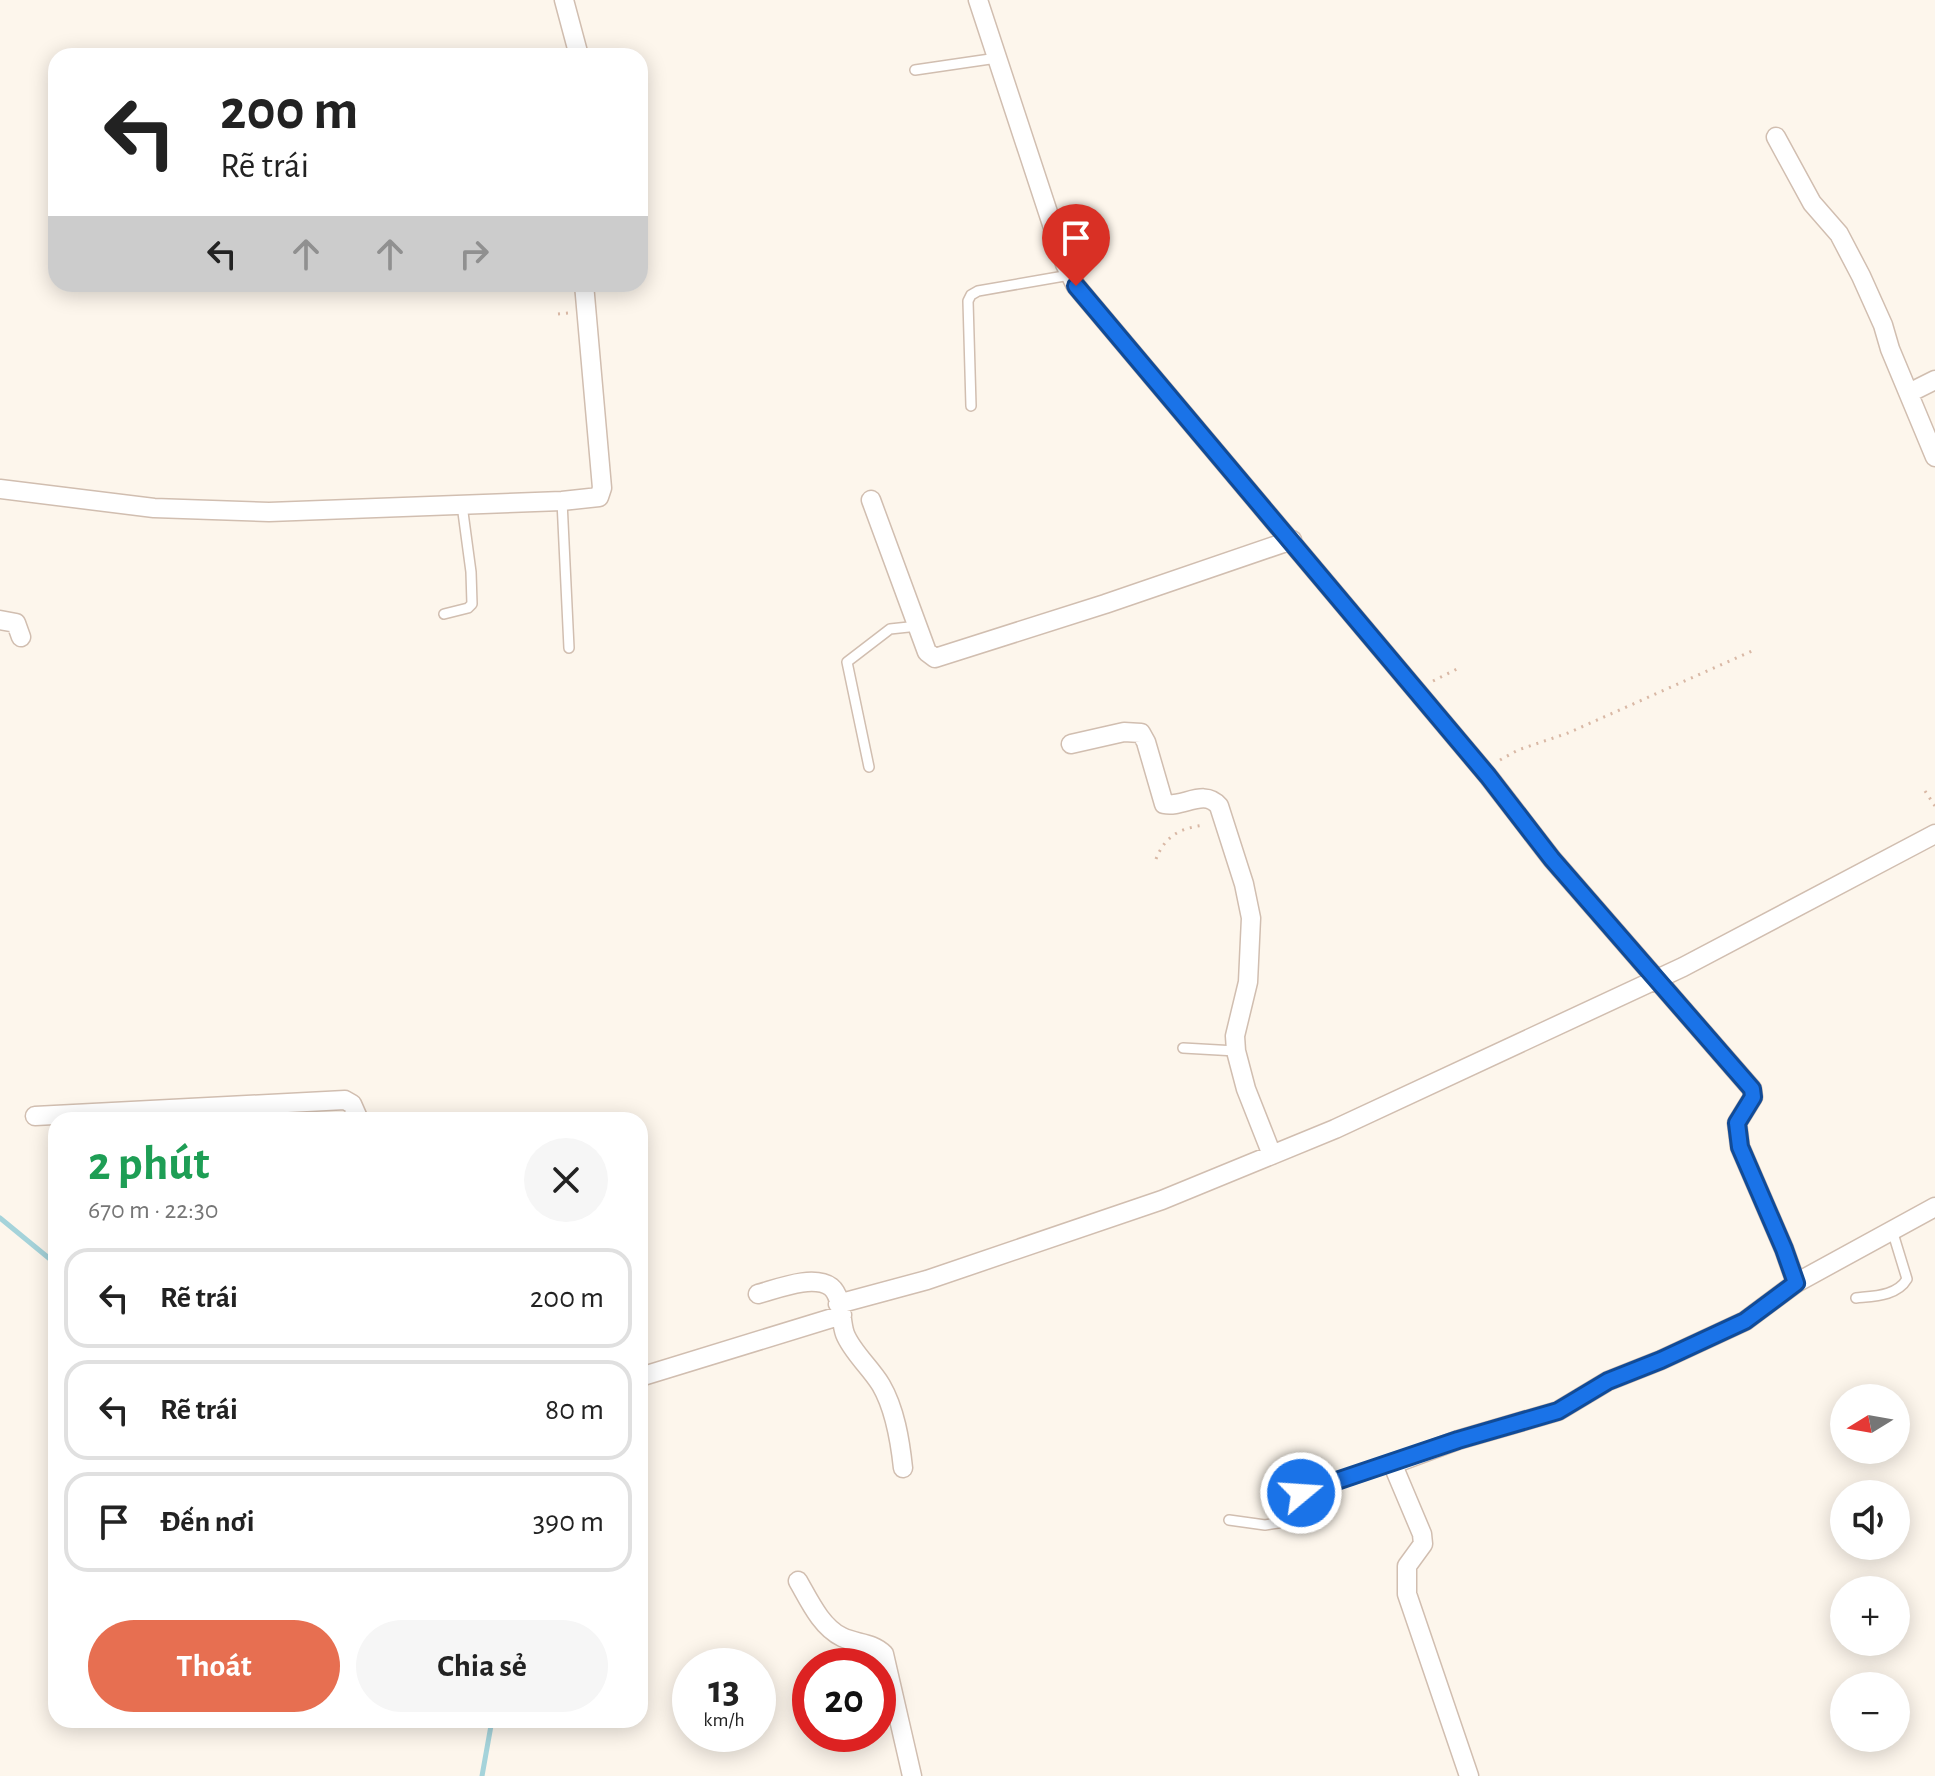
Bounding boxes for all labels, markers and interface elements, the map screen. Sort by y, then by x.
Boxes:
icon: left [88,80,192,184]
text: 200 m [220,83,358,139]
text: Rẽ trái [220,148,309,184]
pin [1042,204,1110,286]
icon: arrive [1054,216,1098,260]
icon: left [200,232,244,276]
icon: ahead [284,232,328,276]
icon: ahead [368,232,412,276]
icon: right [452,232,496,276]
button: close [524,1138,608,1222]
text: 2 phút [88,1141,210,1189]
text: 670 m · 22:30 [88,1197,218,1223]
icon: left [92,1276,136,1320]
text: Rẽ trái [160,1283,238,1313]
text: 200 m [530,1283,604,1313]
north arrow [1830,1384,1910,1464]
map controls [1830,1384,1910,1752]
icon: left [92,1388,136,1432]
text: Rẽ trái [160,1395,238,1425]
text: 80 m [545,1395,604,1425]
position arrow [1259,1451,1343,1535]
button: sound [1830,1480,1910,1560]
icon: arrive [92,1500,136,1544]
text: Đến nơi [160,1507,254,1537]
text: 390 m [533,1507,604,1537]
button: + [1830,1576,1910,1656]
button: Thoát [88,1620,340,1712]
button: Chia sẻ [356,1620,608,1712]
speed limit sign: 20 [792,1648,896,1752]
text: 13 [708,1670,740,1710]
button: − [1830,1672,1910,1752]
text: km/h [703,1710,745,1730]

